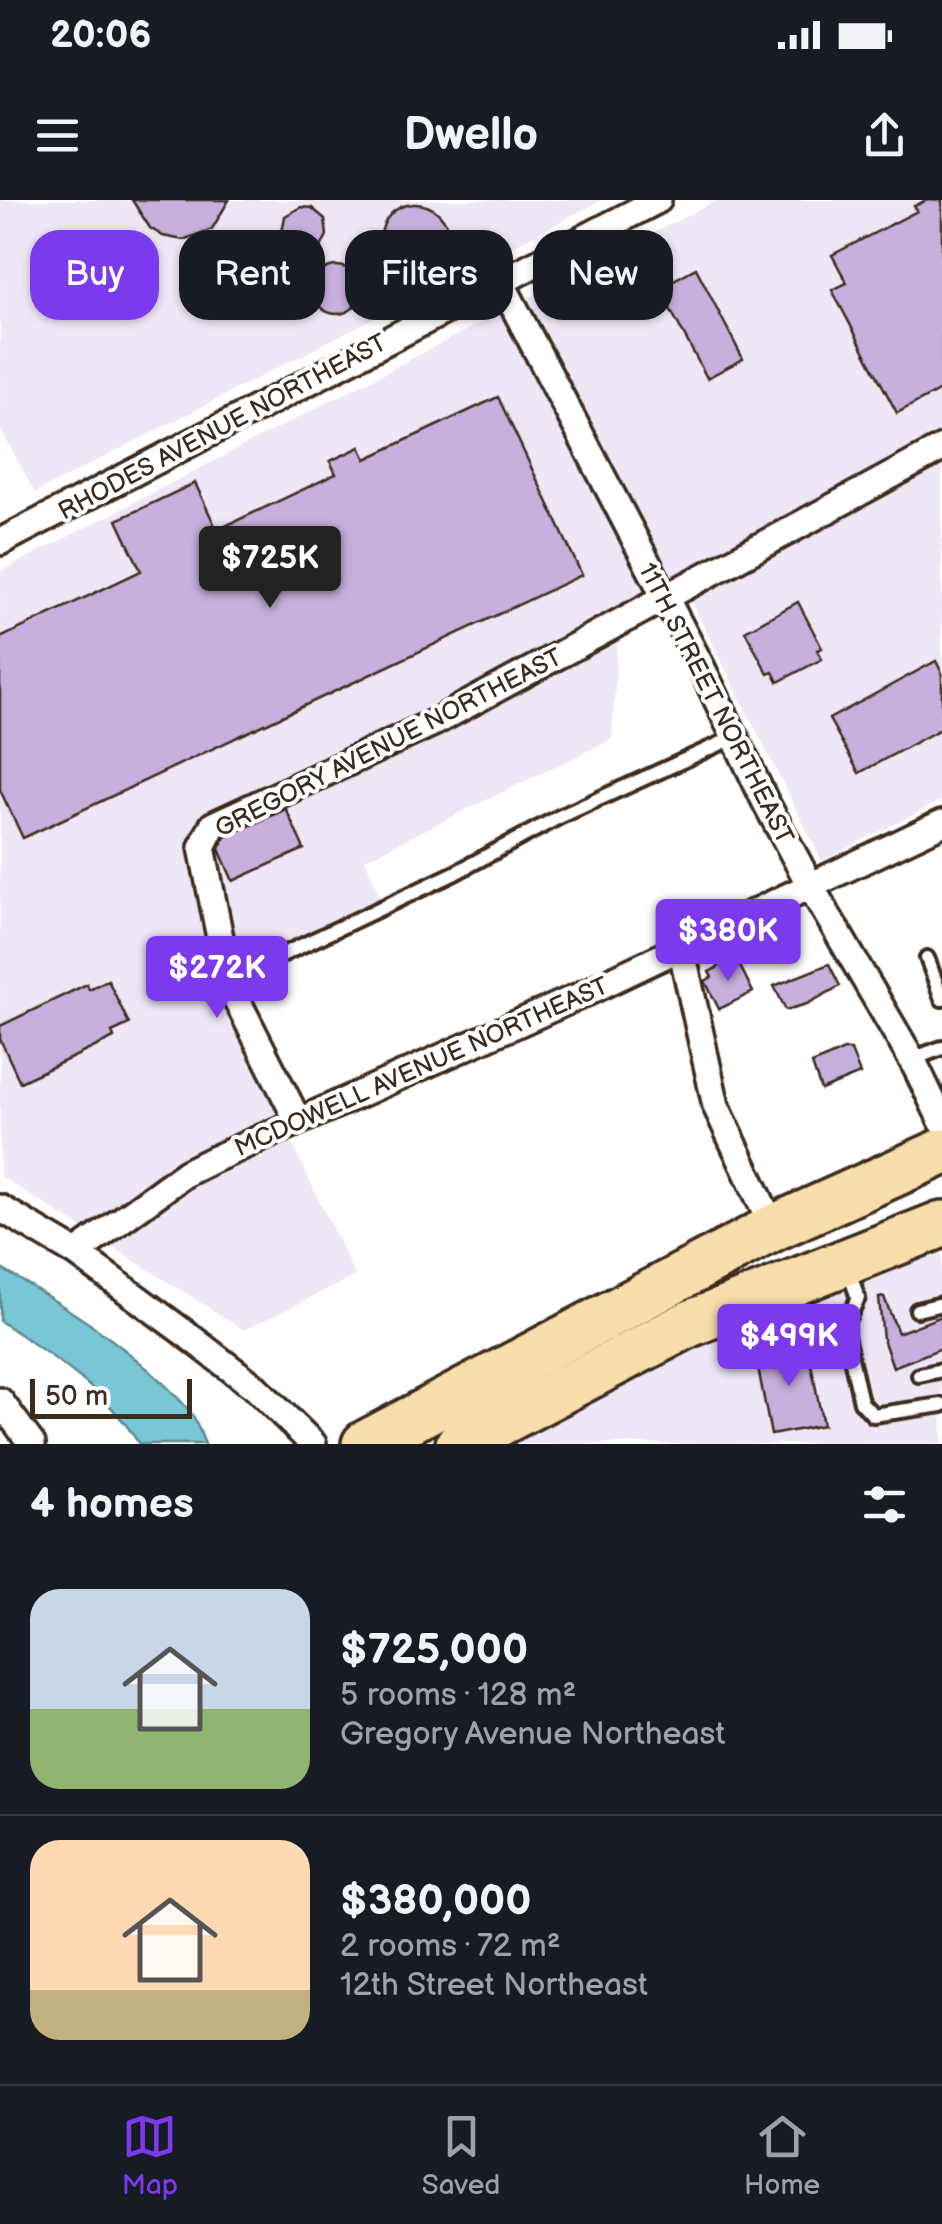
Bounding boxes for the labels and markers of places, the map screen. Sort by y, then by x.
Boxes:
pin: $725K [200,526,340,611]
pin: $380K [658,899,798,984]
pin: $272K [147,936,287,1021]
pin: $499K [719,1304,859,1389]

